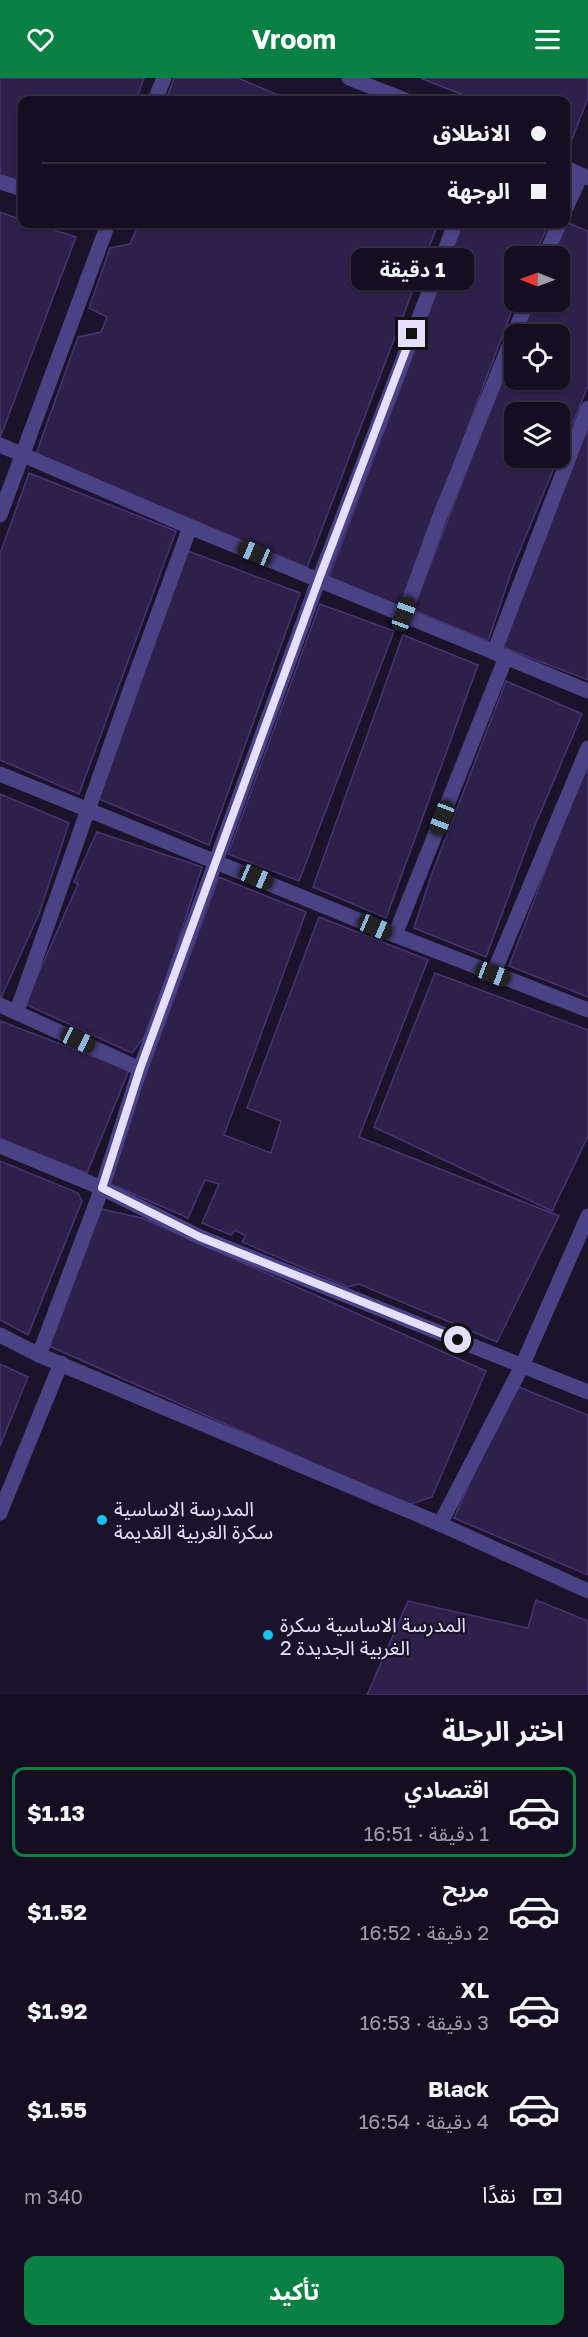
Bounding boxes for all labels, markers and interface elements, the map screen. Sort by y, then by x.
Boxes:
icon: heart [24,23,57,56]
text: Vroom [252,23,336,55]
icon: menu [531,23,564,56]
text: الانطلاق [433,119,510,146]
text: الوجهة [447,177,510,204]
north arrow [504,246,570,312]
map controls [504,246,570,468]
callout: 1 دقيقة [350,247,474,289]
text: 1 دقيقة [380,257,445,281]
route end [398,320,425,347]
button: locate [504,324,570,390]
button: layers [504,402,570,468]
car [235,538,275,568]
car [389,594,419,634]
car [427,798,457,838]
car [236,862,276,892]
car [355,912,395,942]
car [473,959,513,989]
car [58,1024,98,1056]
route start [444,1326,471,1353]
place label: المدرسة الاساسية سكرة الغربية القديمة [114,1496,273,1544]
marker: المدرسة الاساسية سكرة الغربية القديمة [95,1513,109,1527]
place label: المدرسة الاساسية سكرة الغربية الجديدة 2 [280,1612,466,1660]
marker: المدرسة الاساسية سكرة الغربية الجديدة 2 [261,1628,275,1642]
text: اختر الرحلة [442,1715,564,1747]
text: اقتصادي [404,1776,489,1803]
icon: car [507,1785,561,1839]
text: $1.13 [27,1799,85,1826]
text: 1 دقيقة · 16:51 [364,1821,489,1845]
text: مريح [443,1875,489,1902]
icon: car [507,1884,561,1938]
text: $1.52 [27,1898,87,1925]
text: 2 دقيقة · 16:52 [360,1920,489,1944]
text: XL [461,1976,489,2003]
icon: car [507,1983,561,2037]
text: $1.92 [27,1997,88,2024]
text: 3 دقيقة · 16:53 [360,2010,489,2034]
text: Black [428,2075,489,2102]
icon: car [507,2082,561,2136]
text: $1.55 [27,2096,87,2123]
text: 4 دقيقة · 16:54 [359,2109,489,2133]
icon: cash [531,2180,564,2213]
text: نقدًا [482,2181,516,2208]
text: 340 m [24,2184,83,2208]
button: تأكيد [24,2256,564,2325]

